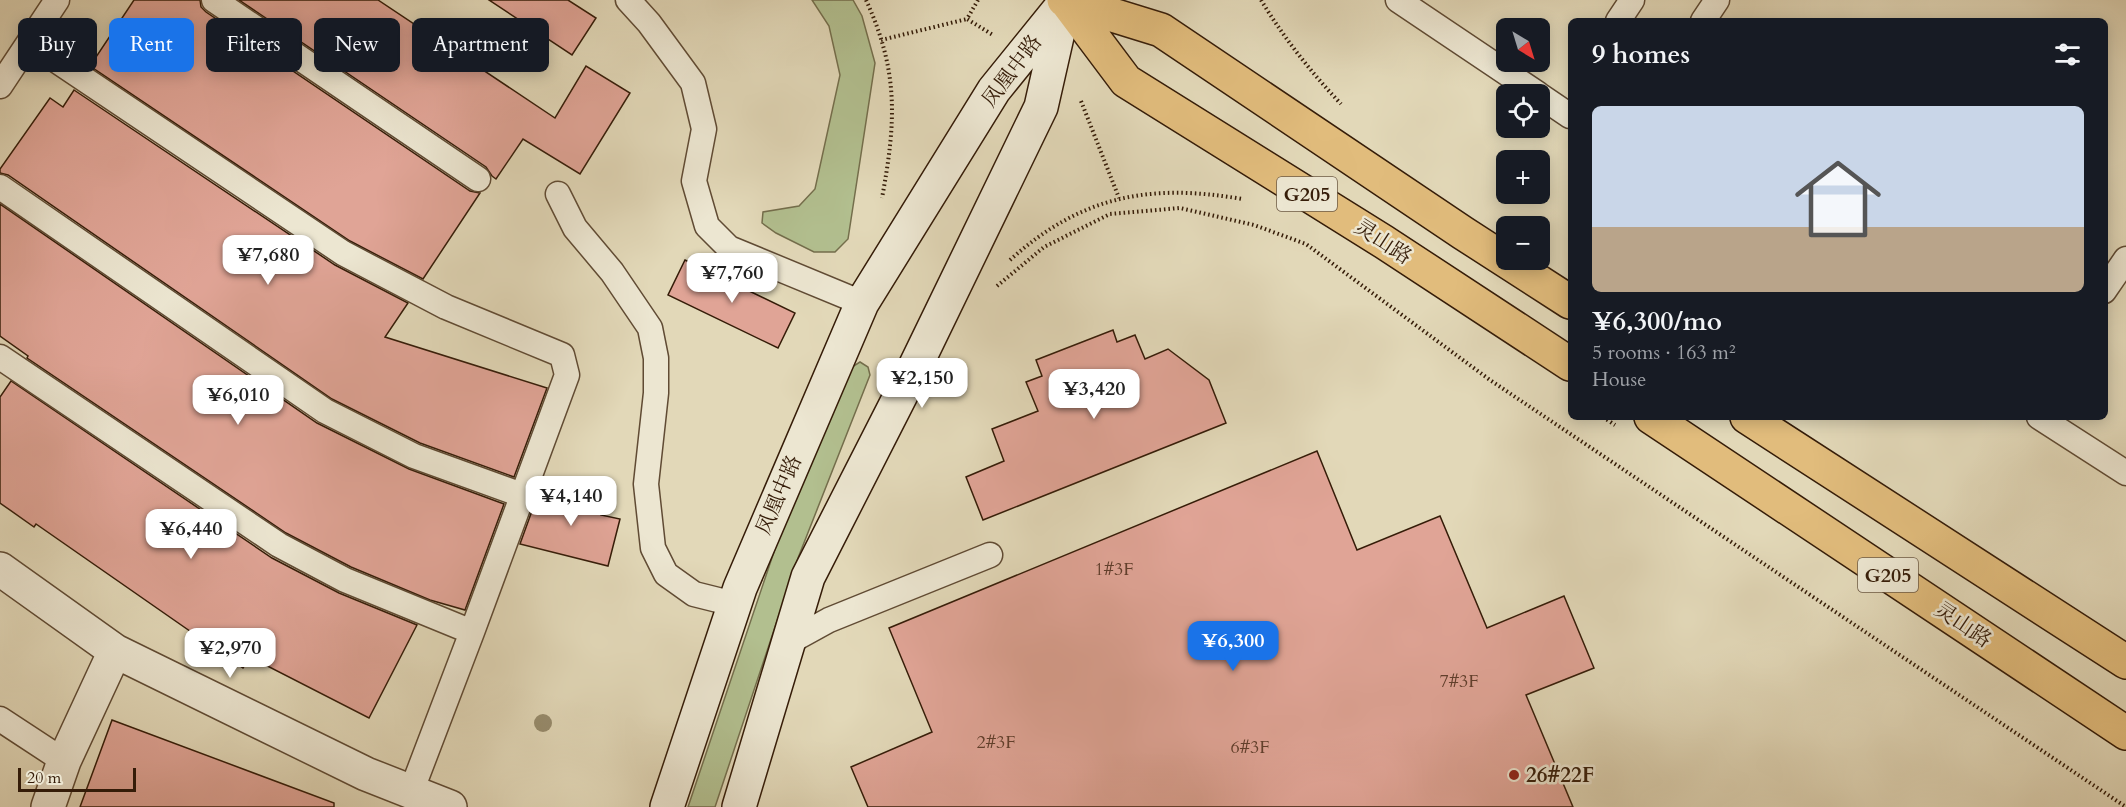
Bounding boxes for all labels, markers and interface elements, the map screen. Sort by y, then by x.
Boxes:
chip: Buy [18,18,97,72]
chip: Rent [109,18,194,72]
chip: Filters [206,18,302,72]
chip: New [314,18,400,72]
chip: Apartment [412,18,549,72]
north arrow [1496,18,1550,72]
map controls [1496,18,1550,270]
street label: 凤凰中路 [975,29,1049,113]
text: 9 homes [1592,37,1690,72]
icon: filters [2051,38,2084,71]
button: locate [1496,84,1550,138]
icon: home [1784,145,1892,253]
button: + [1496,150,1550,204]
road number: G205 [1277,177,1337,211]
street label: 灵山路 [1349,213,1417,271]
button: − [1496,216,1550,270]
pin: ¥7,680 [219,235,317,286]
text: ¥7,680 [237,241,299,268]
pin: ¥7,760 [683,253,781,304]
text: ¥7,760 [701,259,763,286]
text: ¥6,300/mo [1592,304,1722,339]
text: 5 rooms · 163 m² [1592,339,1736,366]
pin: ¥2,150 [873,358,971,409]
text: ¥2,150 [891,364,953,391]
text: House [1592,366,1646,393]
pin: ¥3,420 [1045,369,1143,420]
pin: ¥6,010 [189,375,287,426]
text: ¥3,420 [1063,375,1125,402]
text: ¥6,010 [207,381,269,408]
street label: 凤凰中路 [749,451,809,539]
pin: ¥4,140 [522,476,620,527]
text: ¥4,140 [540,482,602,509]
pin: ¥6,440 [142,509,240,560]
text: ¥6,440 [160,515,222,542]
house number: 1#3F [1094,557,1134,582]
road number: G205 [1858,558,1918,592]
street label: 灵山路 [1929,595,1997,655]
pin: ¥6,300 [1184,621,1282,672]
text: ¥6,300 [1202,627,1264,654]
pin: ¥2,970 [181,628,279,679]
text: ¥2,970 [199,634,261,661]
house number: 7#3F [1439,669,1479,694]
house number: 2#3F [976,730,1016,755]
house number: 6#3F [1230,735,1270,760]
place label: 26#22F [1526,761,1594,790]
scale bar [18,765,136,792]
text: 20 m [27,767,61,789]
marker: 26#22F [1507,768,1521,782]

